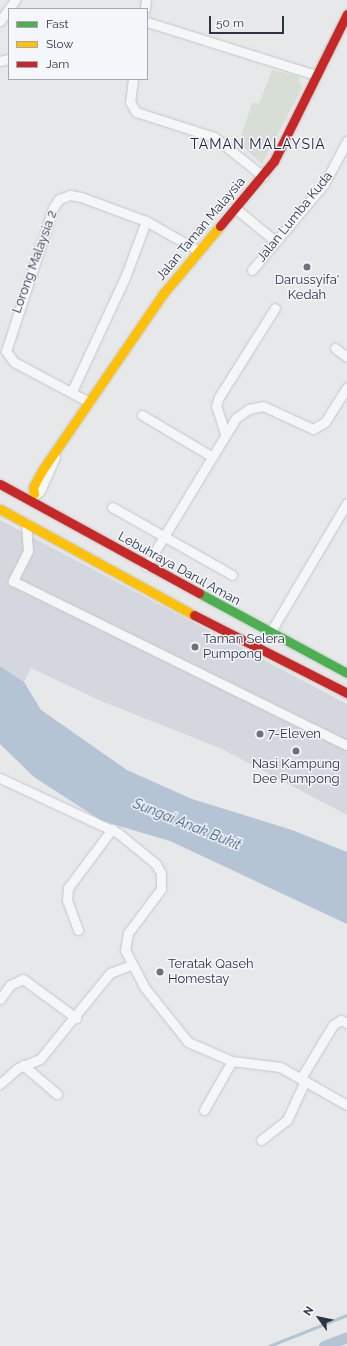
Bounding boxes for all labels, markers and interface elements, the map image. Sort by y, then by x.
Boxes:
legend [8,8,148,80]
scale bar [211,8,286,34]
text: 50 m [216,16,244,30]
text: Fast [46,17,69,31]
text: Slow [46,37,73,51]
text: Jam [46,57,69,71]
district label: TAMAN MALAYSIA [190,136,326,152]
street label: Jalan Lumba Kuda [254,169,336,265]
street label: Jalan Taman Malaysia [153,174,249,284]
street label: Lorong Malaysia 2 [9,209,61,315]
marker: Darussyifa' Kedah [302,262,312,272]
place label: Darussyifa' Kedah [275,273,339,304]
street label: Lebuhraya Darul Aman [115,529,243,609]
place label: Taman Selera Pumpong [203,632,285,663]
marker: Taman Selera Pumpong [190,642,200,652]
place label: 7-Eleven [268,726,321,742]
marker: 7-Eleven [255,729,265,739]
marker: Nasi Kampung Dee Pumpong [291,746,301,756]
place label: Nasi Kampung Dee Pumpong [252,757,340,788]
water label: Sungai Anak Bukit [130,795,244,853]
place label: Teratak Qaseh Homestay [168,957,254,988]
marker: Teratak Qaseh Homestay [155,967,165,977]
north arrow [299,1298,339,1338]
text: N [301,1304,316,1318]

